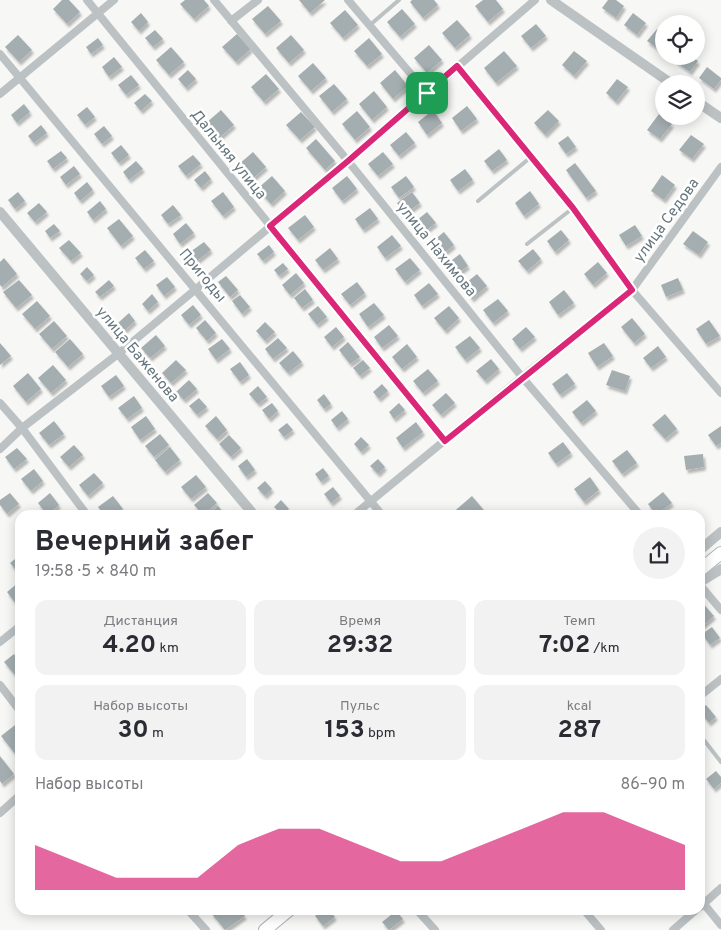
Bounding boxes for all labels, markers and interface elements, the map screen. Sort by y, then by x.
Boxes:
map controls [655,15,705,125]
button: locate [655,15,705,65]
pin [406,72,448,114]
button: layers [655,75,705,125]
icon: arrive [413,79,441,107]
street label: Дальняя улица [186,106,270,204]
street label: улица Седова [630,175,704,267]
street label: улица Нахимова [392,199,480,301]
street label: Пригоды [174,245,230,307]
street label: улица Баженова [91,303,182,407]
text: Вечерний забег [35,525,254,561]
button: share [633,527,685,579]
text: 19:58 · 5 × 840 m [35,562,156,582]
text: Дистанция [103,613,178,630]
text: Время [339,613,381,630]
text: Темп [563,613,595,630]
text: 4.20 [102,630,156,662]
text: 29:32 [327,630,393,662]
text: 7:02 [539,630,590,662]
text: km [156,640,179,657]
text: /km [590,640,620,657]
text: Набор высоты [93,698,188,715]
text: Пульс [340,698,380,715]
text: kcal [567,698,592,715]
text: 30 [118,715,149,747]
text: 153 [324,715,365,747]
text: 287 [557,715,601,747]
text: m [149,725,164,742]
text: bpm [365,725,396,742]
text: Набор высоты [35,775,143,795]
text: 86–90 m [621,775,685,795]

